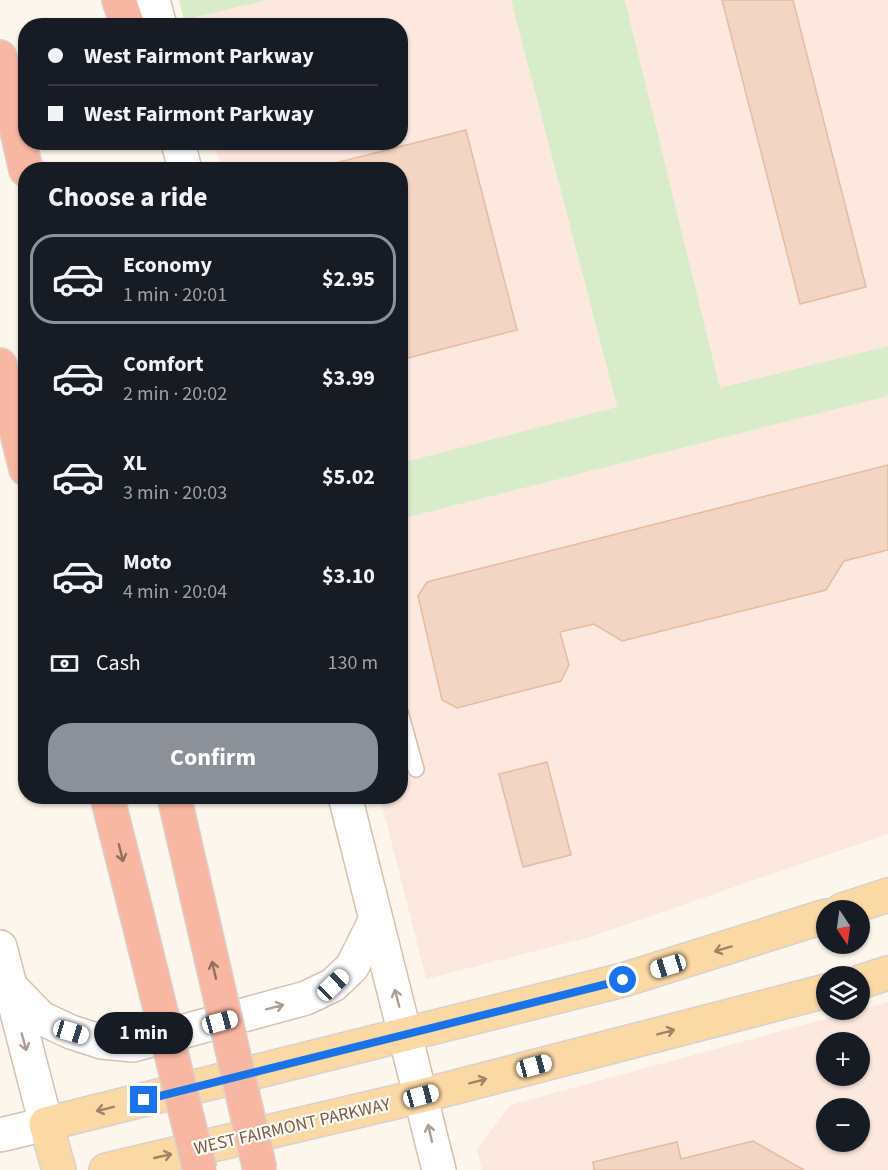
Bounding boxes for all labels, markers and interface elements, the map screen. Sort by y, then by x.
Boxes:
text: West Fairmont Parkway [84,40,314,72]
text: West Fairmont Parkway [84,98,314,130]
text: Choose a ride [48,178,208,217]
text: Economy [123,249,212,281]
icon: car [51,252,105,306]
text: $2.95 [322,263,375,295]
text: 1 min · 20:01 [123,281,227,309]
text: Comfort [123,348,204,380]
icon: car [51,351,105,405]
text: $3.99 [322,362,375,394]
text: 2 min · 20:02 [123,380,227,408]
text: XL [123,447,147,479]
icon: car [51,450,105,504]
text: $5.02 [322,461,375,493]
text: 3 min · 20:03 [123,479,227,507]
text: Moto [123,546,172,578]
icon: car [51,549,105,603]
text: $3.10 [322,560,375,592]
text: 4 min · 20:04 [123,578,227,606]
icon: cash [48,647,81,680]
text: Cash [96,647,141,679]
text: 130 m [328,649,378,677]
button: Confirm [48,723,378,792]
one-way arrow [116,843,128,862]
north arrow [816,900,870,954]
map controls [816,900,870,1152]
one-way arrow [714,944,733,955]
car [648,952,688,980]
one-way arrow [208,961,220,980]
car [314,966,352,1004]
route start [609,966,636,993]
button: layers [816,966,870,1020]
one-way arrow [391,989,402,1008]
one-way arrow [265,1001,284,1012]
car [200,1009,240,1035]
callout: 1 min [94,1013,194,1055]
car [51,1018,91,1046]
text: 1 min [119,1019,168,1047]
one-way arrow [657,1026,676,1037]
one-way arrow [19,1032,31,1051]
button: + [816,1032,870,1086]
car [514,1053,554,1079]
one-way arrow [468,1075,487,1086]
car [401,1083,441,1109]
route end [130,1086,157,1113]
street label: WEST FAIRMONT PARKWAY [191,1092,393,1161]
button: − [816,1098,870,1152]
one-way arrow [96,1104,115,1116]
one-way arrow [423,1124,435,1143]
one-way arrow [153,1149,172,1161]

